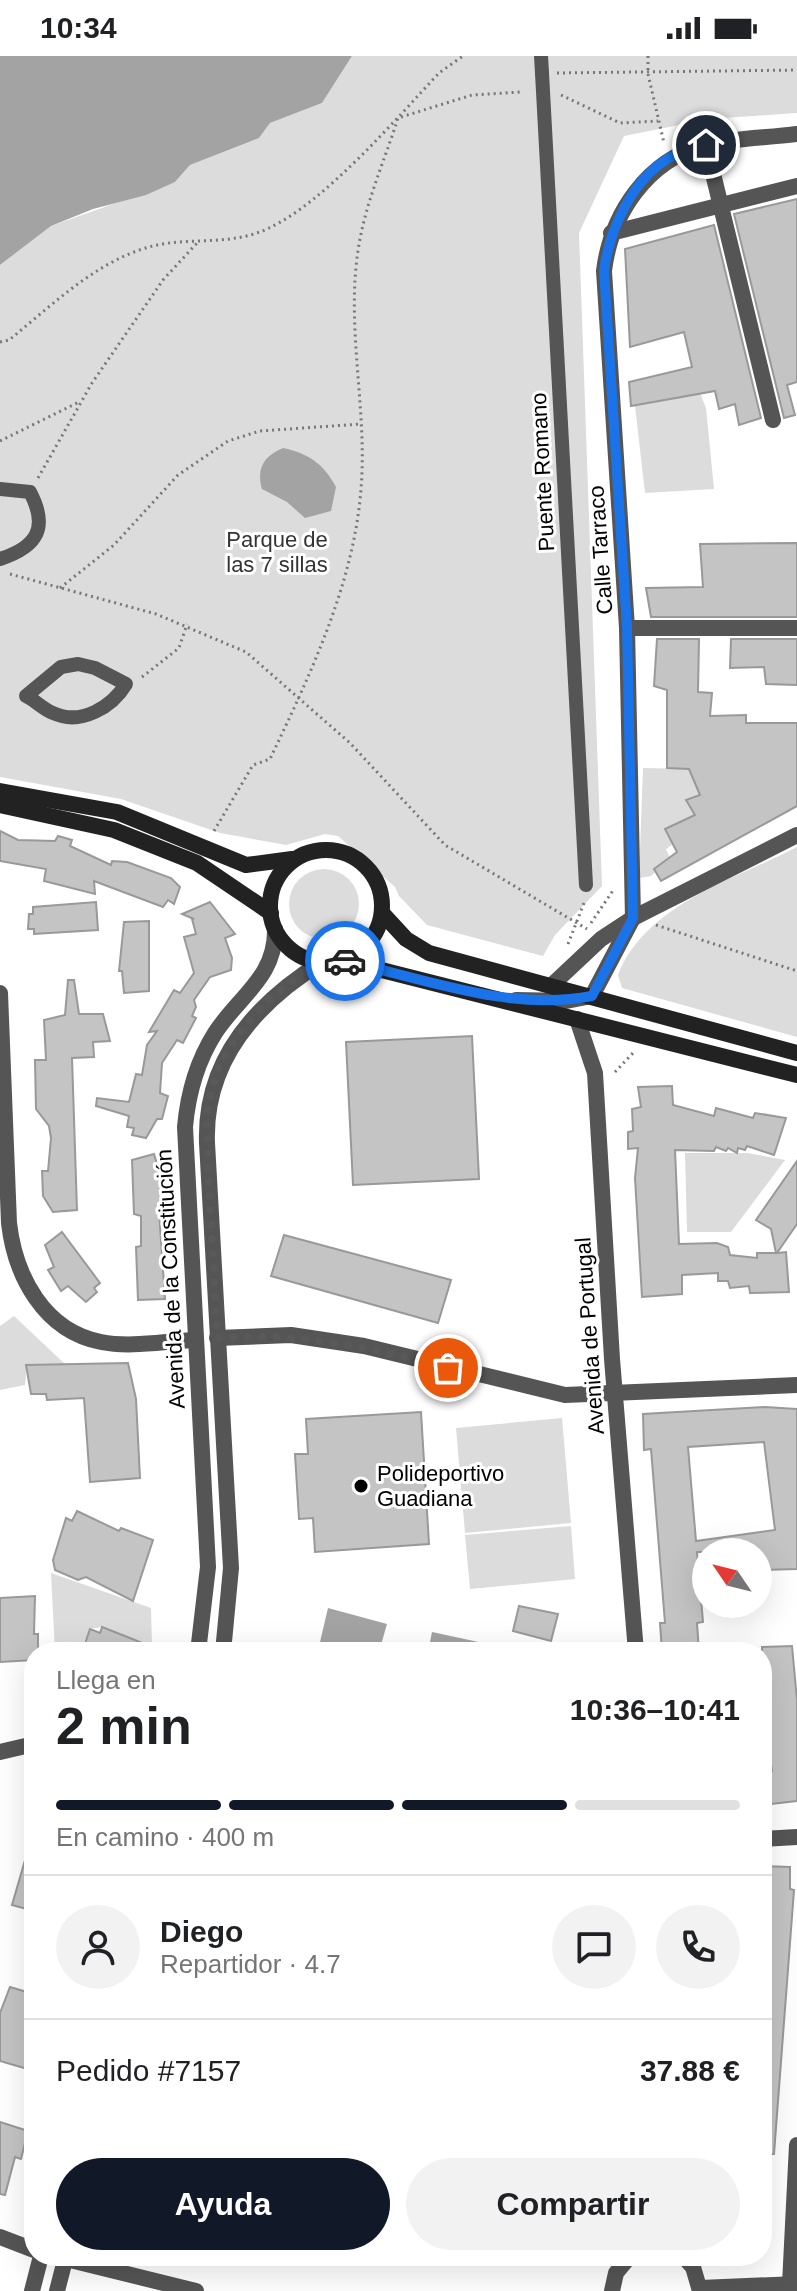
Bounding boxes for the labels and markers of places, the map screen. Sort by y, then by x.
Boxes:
pin [672,111,740,179]
pin [414,1334,482,1402]
place label: Polideportivo Guadiana [377,1461,504,1511]
marker: Polideportivo Guadiana [352,1477,370,1495]

